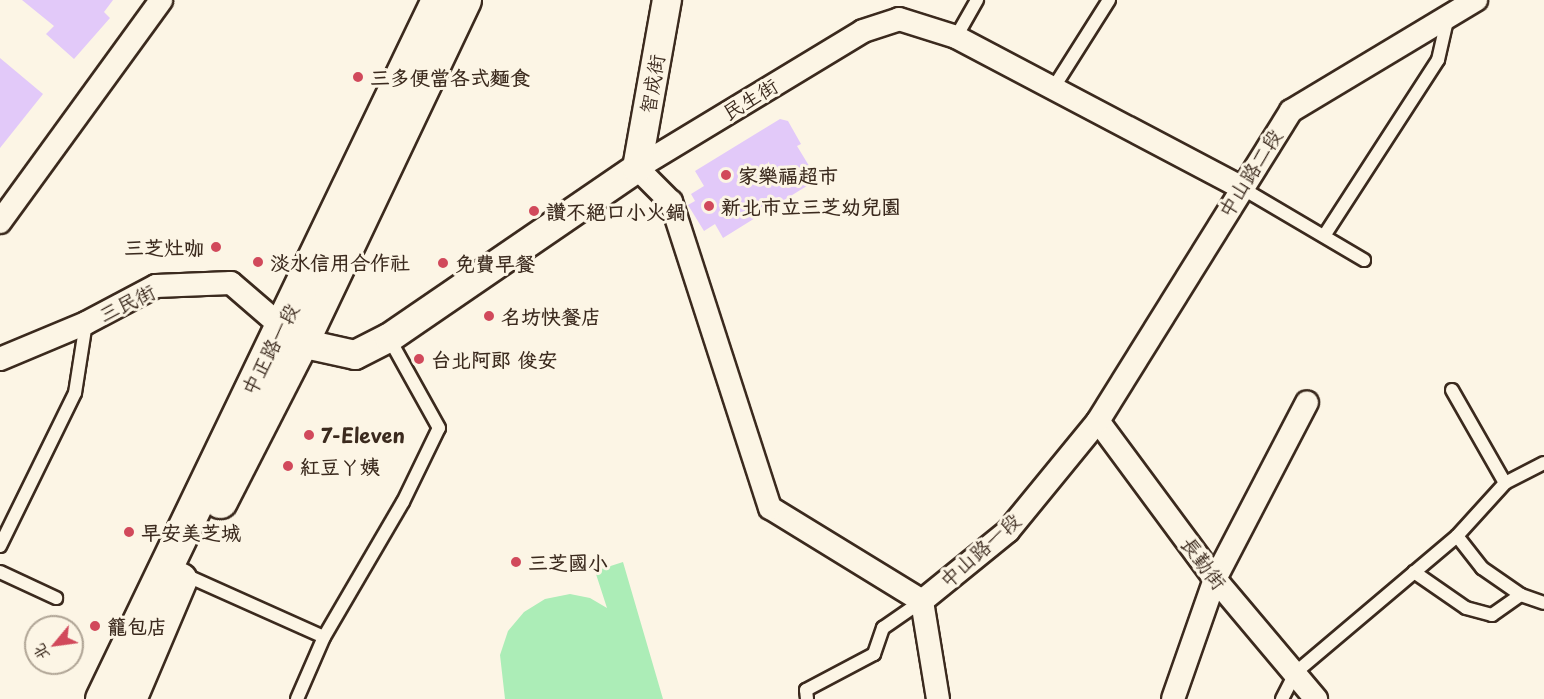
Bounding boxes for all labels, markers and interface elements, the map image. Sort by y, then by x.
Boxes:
street label: 智成街 [635,52,669,116]
place label: 三多便當各式麵食 [370,65,530,89]
marker: 三多便當各式麵食 [351,70,365,84]
street label: 民生街 [718,73,782,125]
street label: 中山路二段 [1213,124,1287,222]
place label: 家樂福超市 [738,163,838,187]
marker: 家樂福超市 [719,168,733,182]
place label: 新北市立三芝幼兒園 [721,194,901,218]
place label: 讚不絕口小火鍋 [546,199,686,223]
marker: 新北市立三芝幼兒園 [702,199,716,213]
marker: 讚不絕口小火鍋 [527,204,541,218]
place label: 三芝灶咖 [124,235,204,259]
marker: 三芝灶咖 [209,240,223,254]
place label: 淡水信用合作社 [270,250,410,274]
place label: 免費早餐 [455,251,535,275]
marker: 淡水信用合作社 [251,255,265,269]
marker: 免費早餐 [436,256,450,270]
street label: 三民街 [95,279,159,327]
street label: 中正路一段 [237,299,303,399]
place label: 名坊快餐店 [501,304,601,328]
marker: 名坊快餐店 [482,309,496,323]
place label: 台北阿郎 俊安 [431,347,557,371]
marker: 台北阿郎 俊安 [412,352,426,366]
place label: 7-Eleven [321,423,405,447]
marker: 7-Eleven [302,428,316,442]
place label: 紅豆ㄚ姨 [300,454,380,478]
marker: 紅豆ㄚ姨 [281,459,295,473]
street label: 中山路一段 [935,508,1025,592]
place label: 早安美芝城 [141,520,241,544]
marker: 早安美芝城 [122,525,136,539]
street label: 長勤街 [1176,532,1232,594]
place label: 三芝國小 [528,550,608,574]
marker: 三芝國小 [509,555,523,569]
place label: 籠包店 [107,614,167,638]
north arrow [24,615,84,675]
marker: 籠包店 [88,619,102,633]
text: 北 [26,640,54,666]

